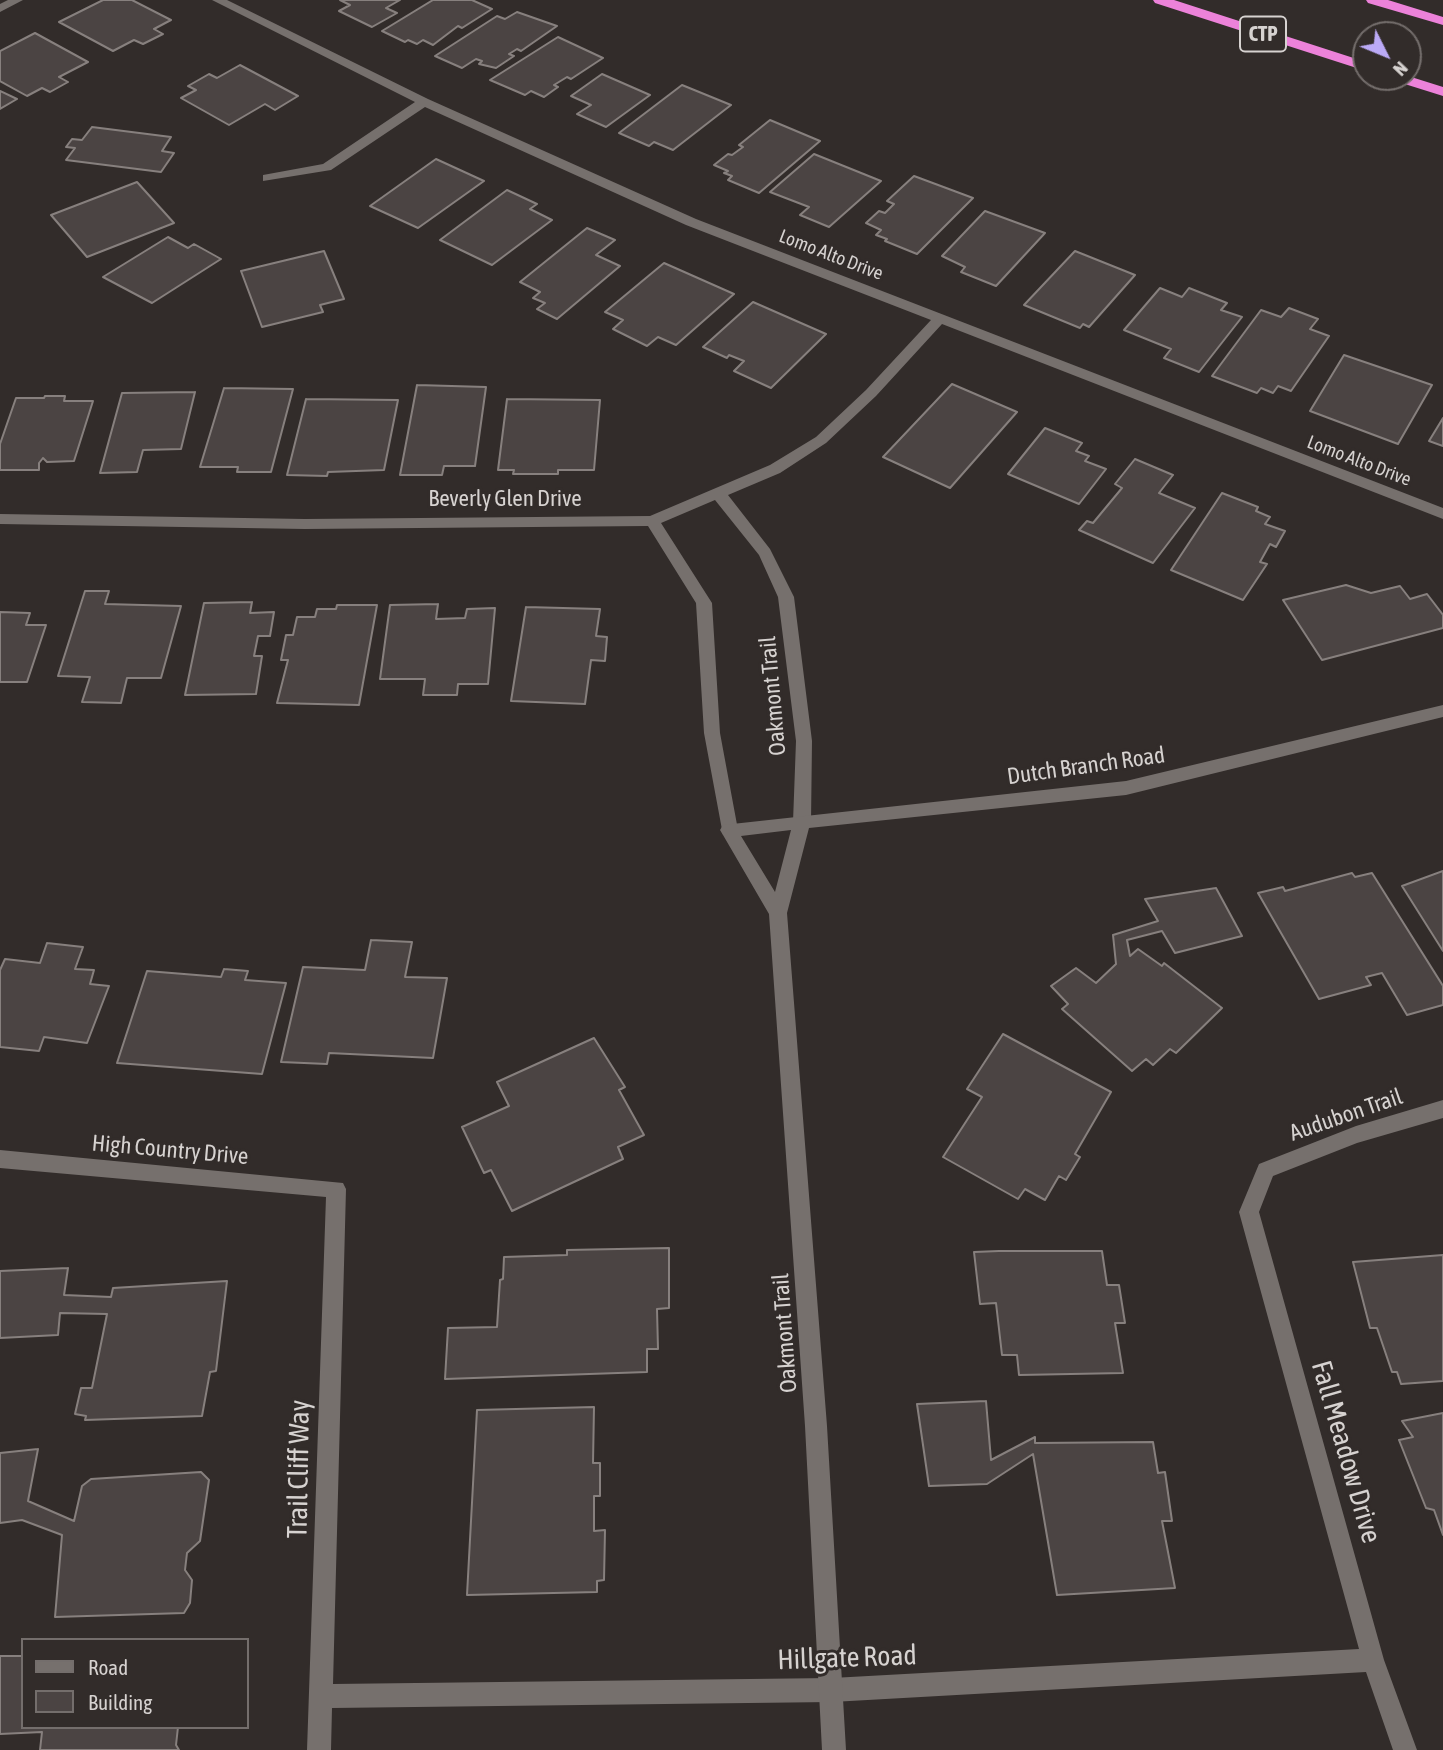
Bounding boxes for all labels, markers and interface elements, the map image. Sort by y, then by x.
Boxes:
road number: CTP [1240,16,1286,52]
north arrow [1352,21,1422,91]
text: N [1389,57,1413,81]
street label: Lomo Alto Drive [776,225,886,285]
street label: Lomo Alto Drive [1304,431,1414,491]
street label: Beverly Glen Drive [428,485,582,513]
street label: Oakmont Trail [754,635,792,757]
street label: Dutch Branch Road [1005,741,1167,791]
street label: Audubon Trail [1286,1083,1406,1147]
street label: High Country Drive [91,1129,249,1171]
street label: Oakmont Trail [767,1272,803,1394]
street label: Fall Meadow Drive [1304,1357,1388,1547]
street label: Trail Cliff Way [281,1399,317,1539]
legend [21,1638,248,1729]
street label: Hillgate Road [777,1639,917,1677]
text: Road [88,1655,128,1679]
text: Building [88,1690,152,1714]

